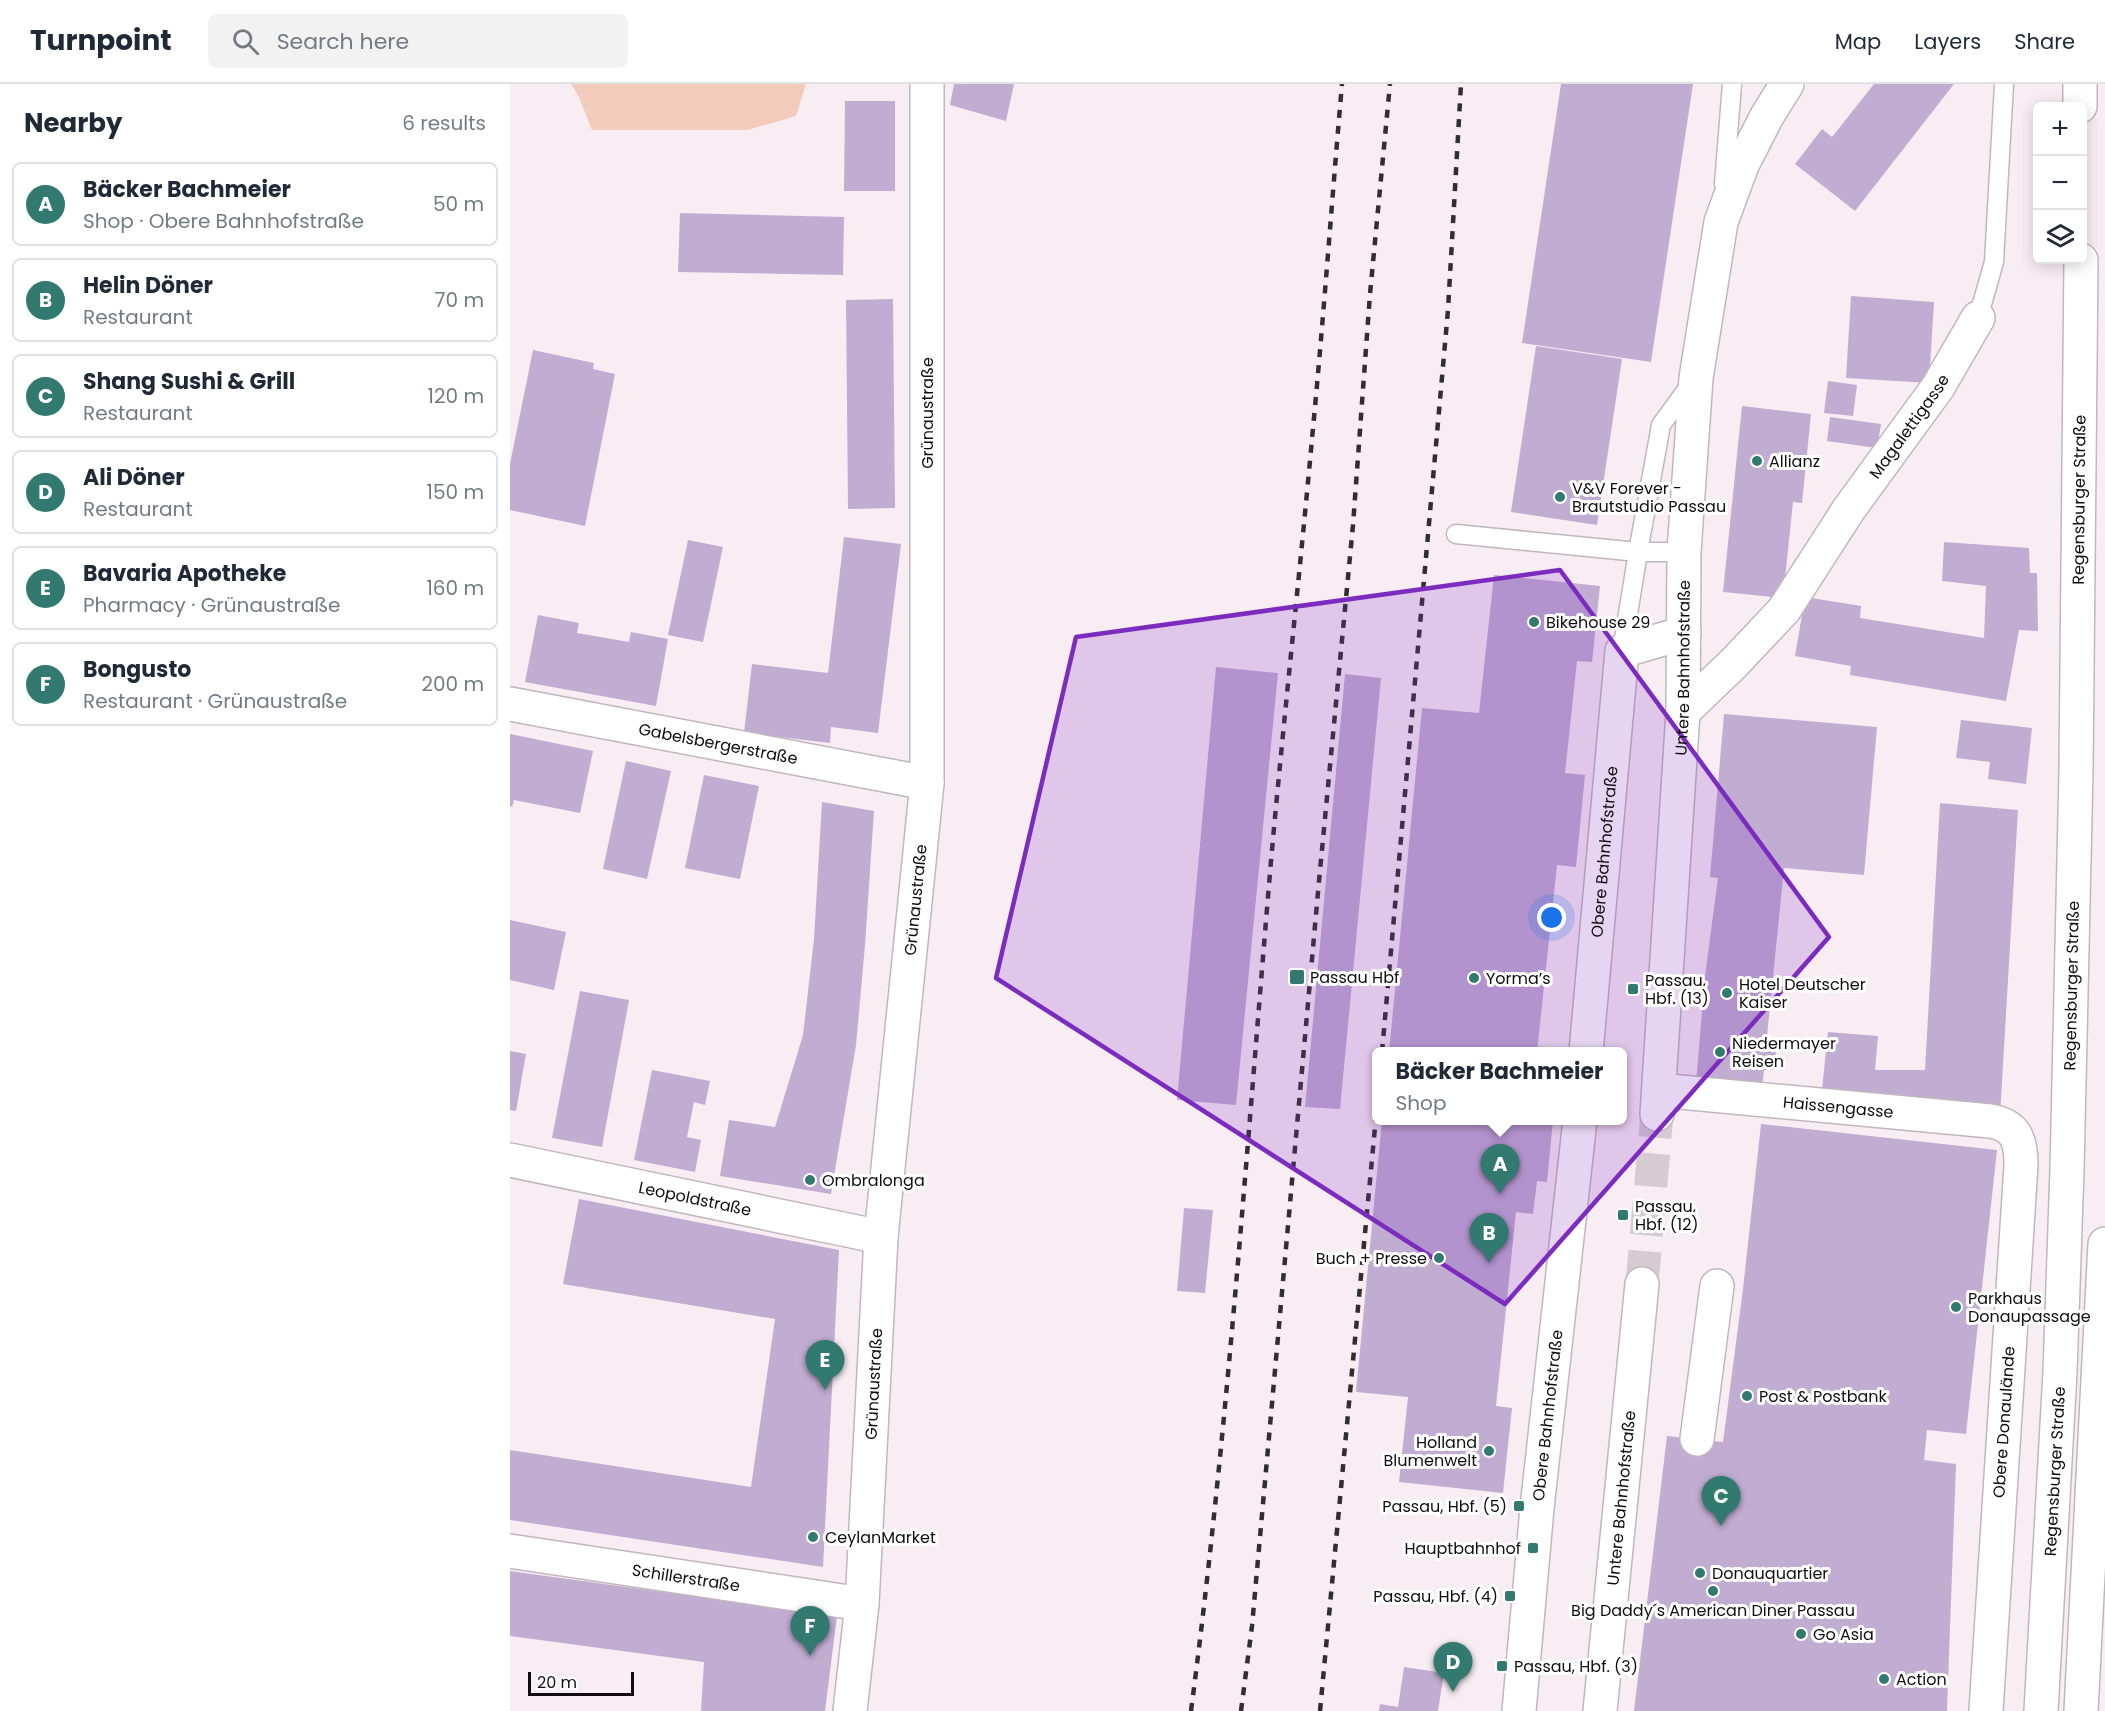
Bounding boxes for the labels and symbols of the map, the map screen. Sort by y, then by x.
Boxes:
street label: Grünaustraße [916,357,939,469]
street label: Magalettigasse [1863,370,1955,483]
street label: Regensburger Straße [2066,415,2091,585]
place label: Allianz [1769,450,1820,473]
marker: Allianz [1750,454,1764,468]
place label: V&V Forever - Brautstudio Passau [1572,477,1726,518]
marker: V&V Forever - Brautstudio Passau [1553,490,1567,504]
street label: Untere Bahnhofstraße [1669,580,1695,756]
place label: Bikehouse 29 [1546,611,1650,634]
marker: Bikehouse 29 [1527,615,1541,629]
street label: Gabelsbergerstraße [637,717,800,770]
street label: Obere Bahnhofstraße [1585,765,1623,939]
street label: Grünaustraße [898,843,932,957]
street label: Regensburger Straße [2058,900,2085,1071]
your location [1537,903,1566,932]
place label: Passau Hbf [1310,966,1399,989]
place label: Yorma’s [1486,967,1551,990]
marker: Passau Hbf [1288,968,1306,986]
place label: Passau, Hbf. (13) [1645,969,1709,1010]
marker: Yorma’s [1467,971,1481,985]
place label: Hotel Deutscher Kaiser [1739,973,1866,1014]
marker: Passau, Hbf. (13) [1626,982,1640,996]
marker: Hotel Deutscher Kaiser [1720,986,1734,1000]
place label: Niedermayer Reisen [1732,1032,1836,1073]
marker: Niedermayer Reisen [1713,1045,1727,1059]
street label: Haissengasse [1782,1090,1895,1123]
pin: A [1480,1144,1520,1194]
place label: Ombralonga [822,1169,925,1192]
marker: Ombralonga [803,1173,817,1187]
street label: Leopoldstraße [637,1175,754,1221]
place label: Passau, Hbf. (12) [1635,1195,1699,1236]
marker: Passau, Hbf. (12) [1616,1208,1630,1222]
pin: B [1470,1214,1508,1263]
place label: Buch + Presse [1316,1247,1427,1270]
marker: Buch + Presse [1432,1251,1446,1265]
place label: Parkhaus Donaupassage [1968,1287,2091,1328]
marker: Parkhaus Donaupassage [1949,1300,1963,1314]
street label: Grünaustraße [859,1327,888,1440]
street label: Obere Bahnhofstraße [1526,1328,1568,1502]
pin: E [806,1340,844,1390]
street label: Obere Donaulände [1987,1345,2021,1499]
place label: Post & Postbank [1759,1385,1888,1408]
street label: Regensburger Straße [2038,1386,2071,1557]
marker: Post & Postbank [1740,1389,1754,1403]
street label: Untere Bahnhofstraße [1601,1409,1641,1587]
place label: Holland Blumenwelt [1384,1431,1477,1472]
marker: Holland Blumenwelt [1482,1444,1496,1458]
pin: C [1702,1476,1740,1526]
place label: Passau, Hbf. (5) [1382,1495,1507,1518]
marker: Passau, Hbf. (5) [1512,1499,1526,1513]
place label: CeylanMarket [825,1526,936,1549]
marker: CeylanMarket [806,1530,820,1544]
place label: Hauptbahnhof [1404,1537,1521,1560]
marker: Hauptbahnhof [1526,1541,1540,1555]
street label: Schillerstraße [630,1558,742,1597]
place label: Donauquartier [1712,1562,1828,1585]
marker: Donauquartier [1693,1566,1707,1580]
marker: Big Daddy´s American Diner Passau [1706,1584,1720,1598]
place label: Passau, Hbf. (4) [1373,1585,1498,1608]
marker: Passau, Hbf. (4) [1503,1589,1517,1603]
place label: Big Daddy´s American Diner Passau [1571,1599,1855,1622]
pin: F [790,1606,830,1656]
place label: Go Asia [1813,1623,1874,1646]
marker: Go Asia [1794,1627,1808,1641]
pin: D [1434,1642,1472,1692]
place label: Passau, Hbf. (3) [1514,1655,1638,1678]
marker: Passau, Hbf. (3) [1495,1659,1509,1673]
place label: Action [1896,1668,1947,1691]
scale bar [528,1669,634,1696]
marker: Action [1877,1672,1891,1686]

